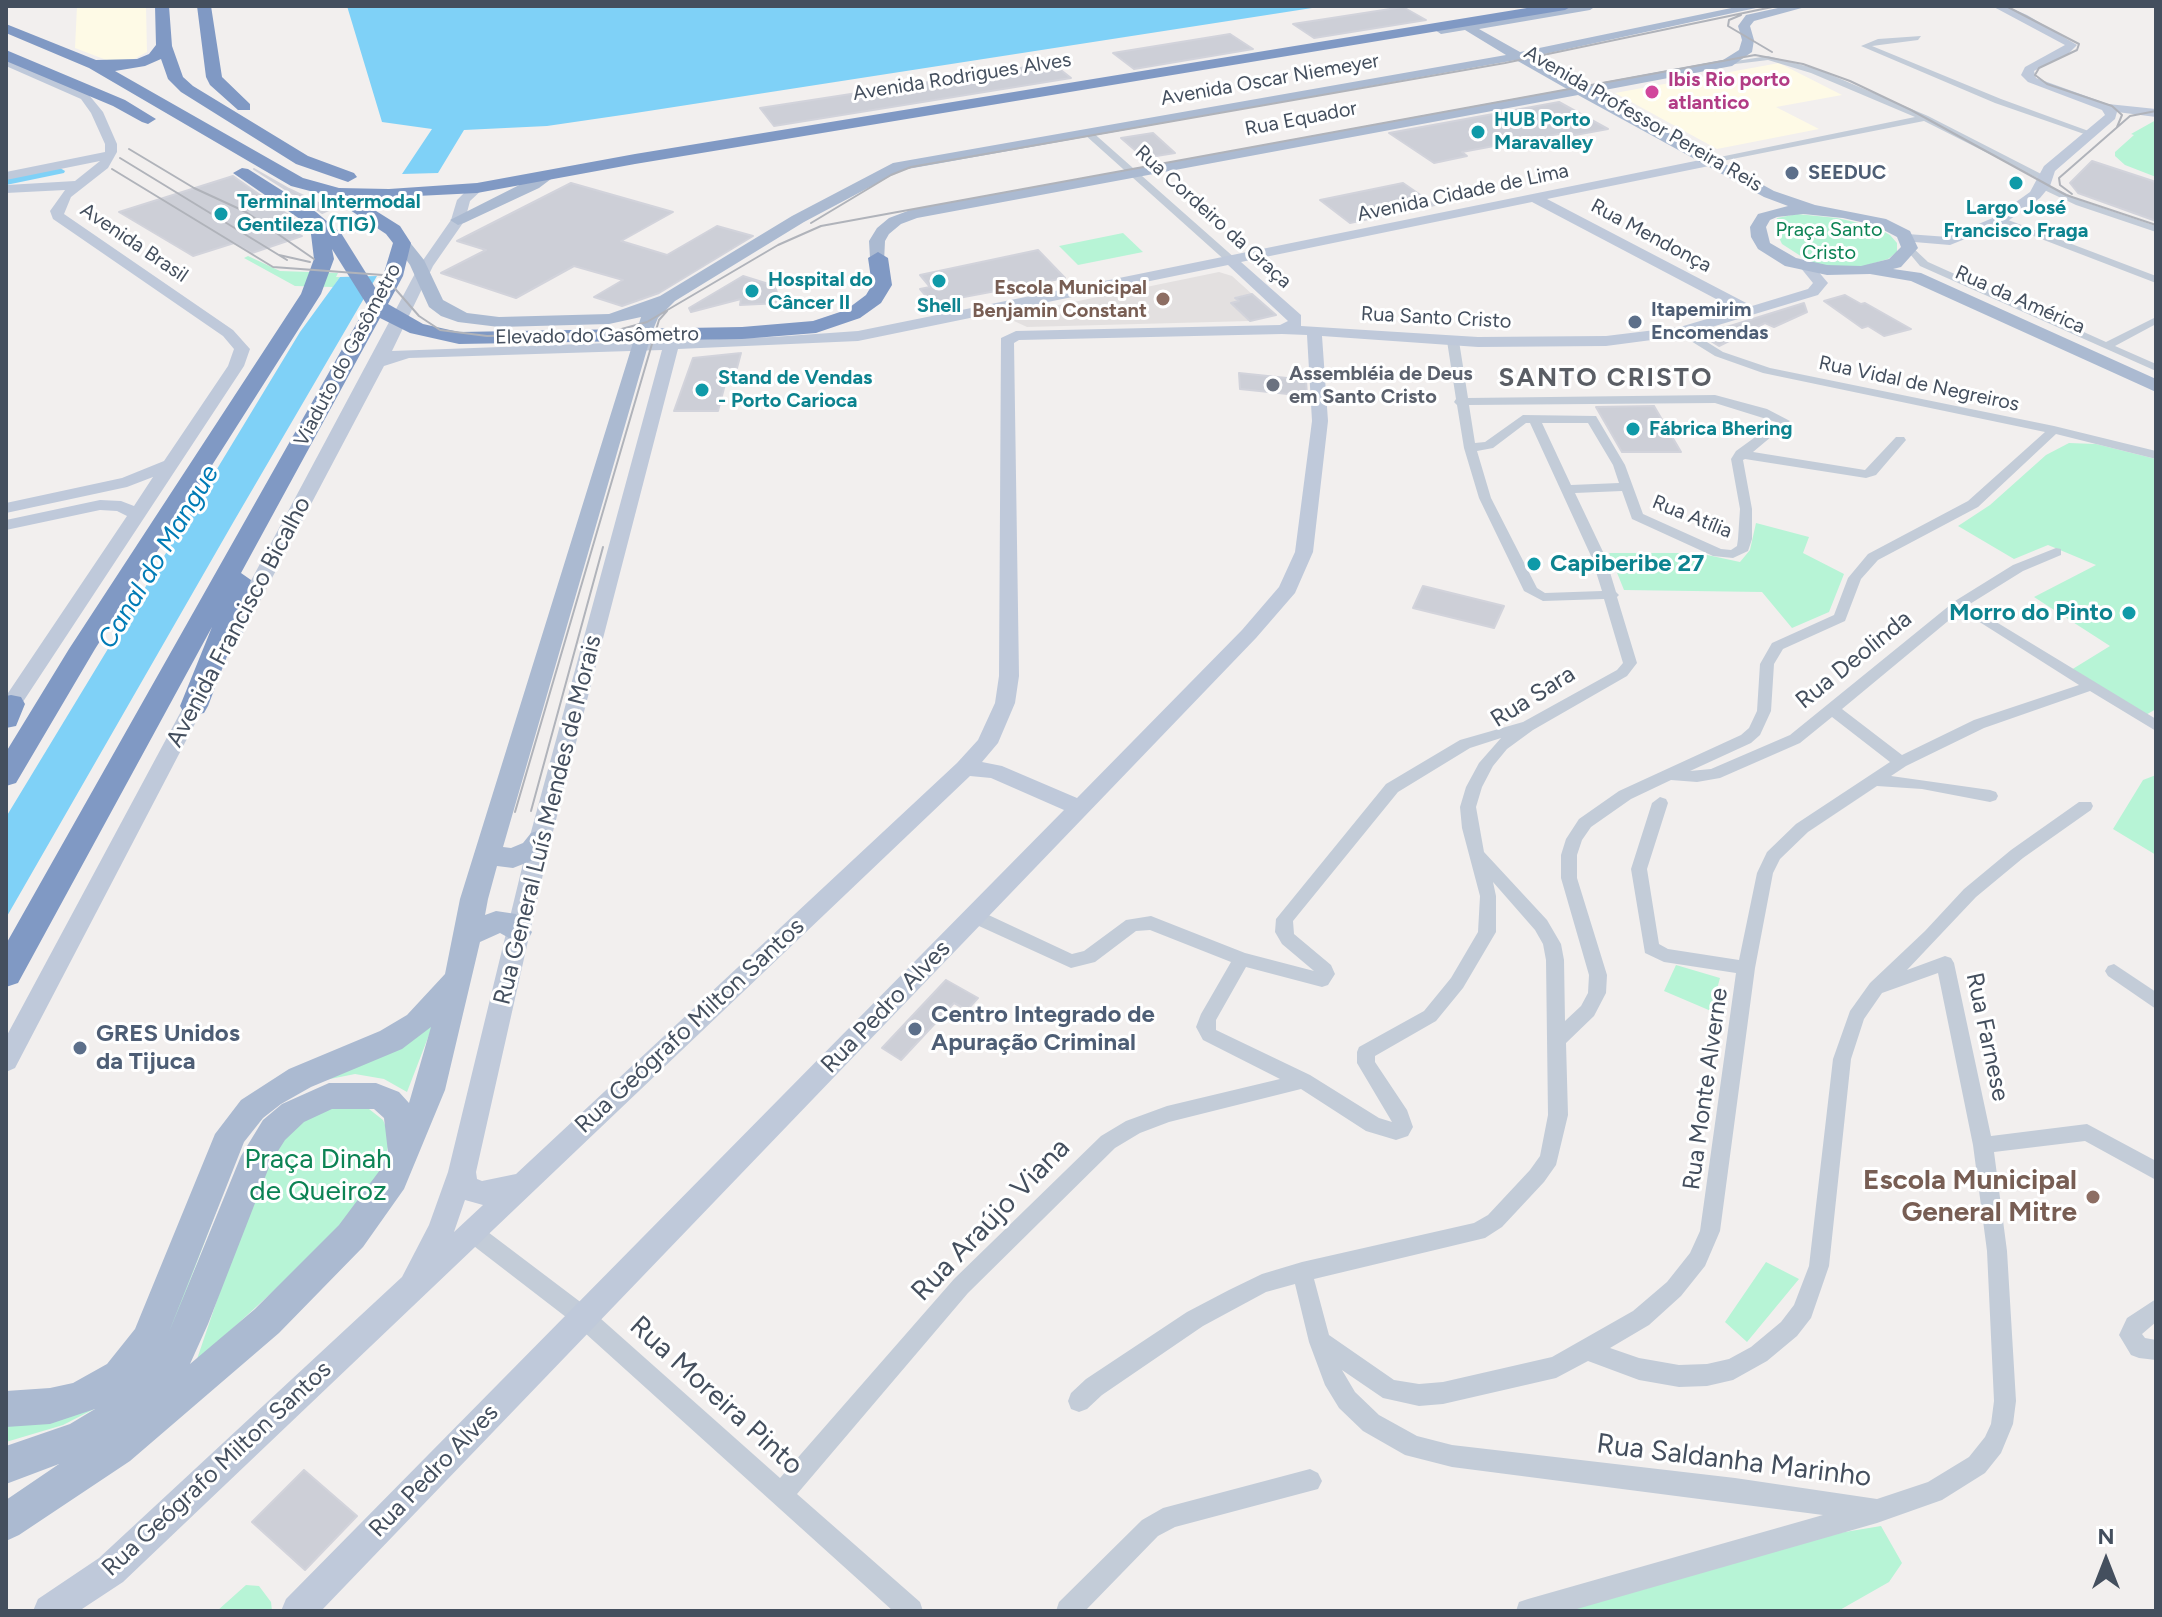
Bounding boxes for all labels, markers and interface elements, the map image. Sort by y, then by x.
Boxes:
street label: Avenida Professor Pereira Reis [1520,41,1766,197]
street label: Avenida Rodrigues Alves [851,48,1073,106]
street label: Avenida Oscar Niemeyer [1159,49,1381,111]
place label: Ibis Rio porto atlantico [1668,68,1790,115]
marker: Ibis Rio porto atlantico [1643,83,1661,101]
street label: Rua Equador [1243,96,1359,142]
place label: HUB Porto Maravalley [1494,108,1593,155]
marker: HUB Porto Maravalley [1469,123,1487,141]
street label: Rua Cordeiro da Graça [1130,140,1296,294]
street label: Avenida Cidade de Lima [1355,159,1571,227]
place label: SEEDUC [1808,161,1886,185]
marker: SEEDUC [1783,164,1801,182]
marker: Largo José Francisco Fraga [2007,174,2025,192]
place label: Terminal Intermodal Gentileza (TIG) [237,190,421,237]
street label: Rua Mendonça [1587,194,1715,278]
place label: Largo José Francisco Fraga [1943,196,2089,243]
street label: Avenida Brasil [76,198,192,288]
marker: Terminal Intermodal Gentileza (TIG) [212,205,230,223]
park label: Praça Santo Cristo [1775,218,1883,265]
street label: Viaduto do Gasômetro [290,259,406,451]
street label: Rua da América [1951,261,2089,339]
place label: Hospital do Câncer II [768,268,873,315]
marker: Shell [930,272,948,290]
place label: Escola Municipal Benjamin Constant [972,276,1147,323]
marker: Hospital do Câncer II [743,282,761,300]
marker: Escola Municipal Benjamin Constant [1154,290,1172,308]
place label: Shell [917,294,961,318]
place label: Itapemirim Encomendas [1651,298,1768,345]
street label: Rua Santo Cristo [1360,302,1512,334]
marker: Itapemirim Encomendas [1626,313,1644,331]
street label: Elevado do Gasômetro [495,322,699,350]
street label: Rua Vidal de Negreiros [1817,351,2021,417]
place label: Assembléia de Deus em Santo Cristo [1289,362,1473,409]
district label: SANTO CRISTO [1499,362,1713,394]
place label: Stand de Vendas - Porto Carioca [718,366,872,413]
marker: Assembléia de Deus em Santo Cristo [1264,376,1282,394]
marker: Stand de Vendas - Porto Carioca [693,381,711,399]
place label: Fábrica Bhering [1649,417,1792,441]
marker: Fábrica Bhering [1624,420,1642,438]
water label: Canal do Mangue [92,460,226,654]
street label: Rua Atília [1649,490,1735,544]
street label: Avenida Francisco Bicalho [161,492,317,752]
place label: Capiberibe 27 [1550,550,1704,578]
marker: Capiberibe 27 [1525,555,1543,573]
place label: Morro do Pinto [1949,599,2113,627]
marker: Morro do Pinto [2120,604,2138,622]
street label: Rua Deolinda [1790,605,1918,715]
street label: Rua General Luís Mendes de Morais [488,632,608,1008]
street label: Rua Sara [1486,660,1580,734]
street label: Rua Geógrafo Milton Santos [569,912,811,1140]
street label: Rua Pedro Alves [815,935,957,1079]
street label: Rua Farnese [1959,970,2015,1104]
street label: Rua Monte Alverne [1678,986,1734,1192]
place label: Centro Integrado de Apuração Criminal [931,1001,1155,1057]
place label: GRES Unidos da Tijuca [96,1020,240,1076]
marker: Centro Integrado de Apuração Criminal [906,1020,924,1038]
marker: GRES Unidos da Tijuca [71,1039,89,1057]
street label: Rua Araújo Viana [905,1132,1077,1308]
park label: Praça Dinah de Queiroz [244,1143,392,1209]
place label: Escola Municipal General Mitre [1863,1164,2077,1230]
marker: Escola Municipal General Mitre [2084,1188,2102,1206]
street label: Rua Moreira Pinto [623,1309,809,1483]
street label: Rua Geógrafo Milton Santos [96,1355,338,1583]
street label: Rua Pedro Alves [363,1399,505,1543]
street label: Rua Saldanha Marinho [1595,1427,1873,1495]
north arrow [2066,1521,2146,1601]
text: N [2097,1523,2115,1550]

